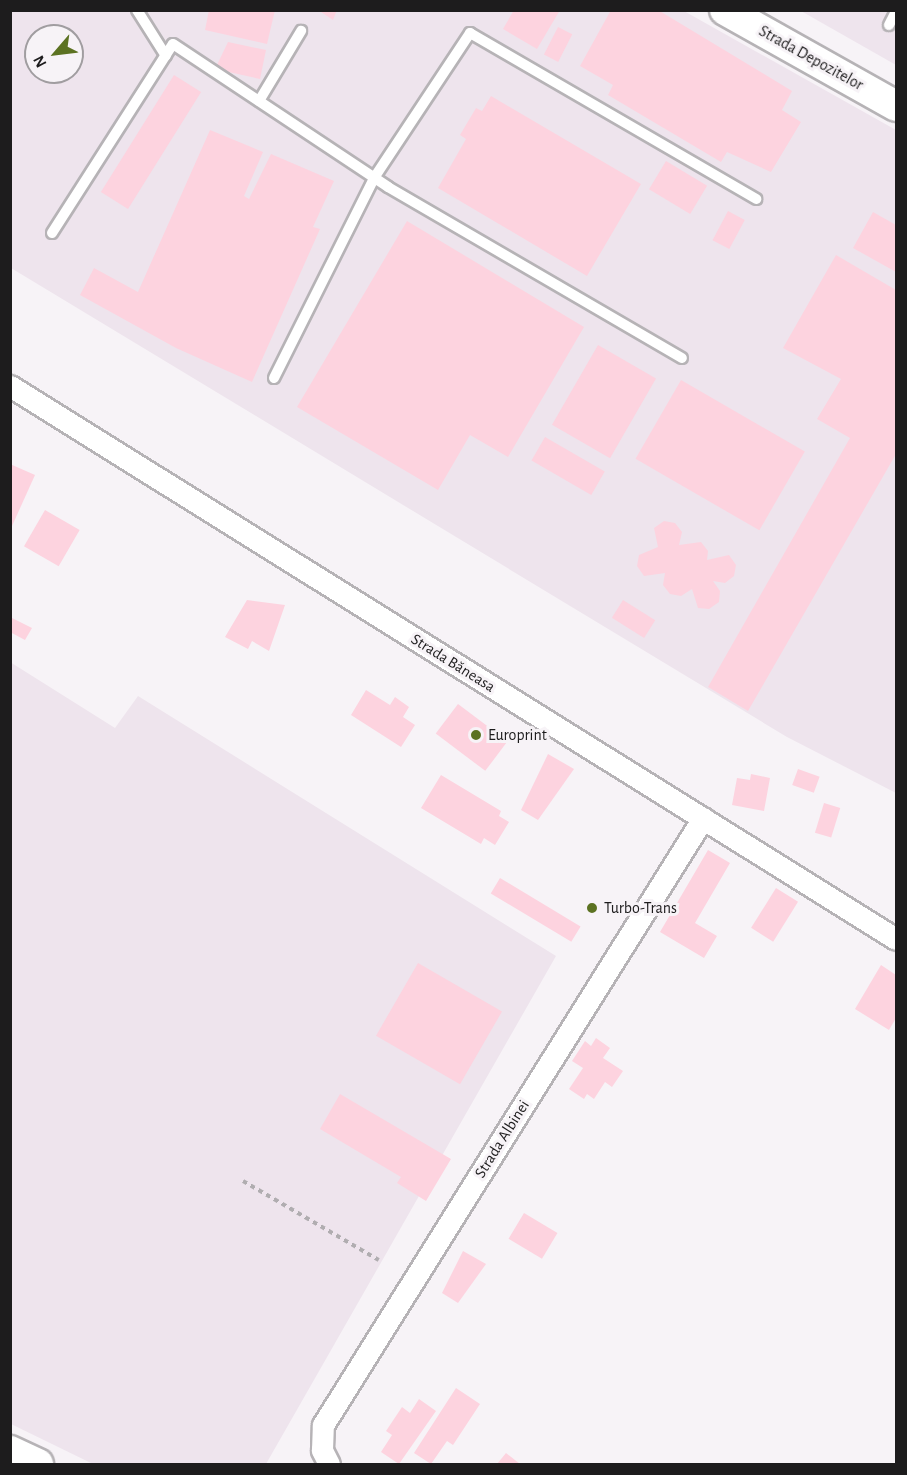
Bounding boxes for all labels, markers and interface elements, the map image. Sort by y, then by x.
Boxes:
street label: Strada Depozitelor [755,21,867,95]
north arrow [24,24,84,84]
text: N [30,53,50,70]
street label: Strada Băneasa [407,630,499,696]
place label: Europrint [488,725,547,745]
marker: Europrint [469,728,483,742]
place label: Turbo-Trans [604,898,677,918]
marker: Turbo-Trans [585,901,599,915]
street label: Strada Albinei [470,1097,534,1181]

